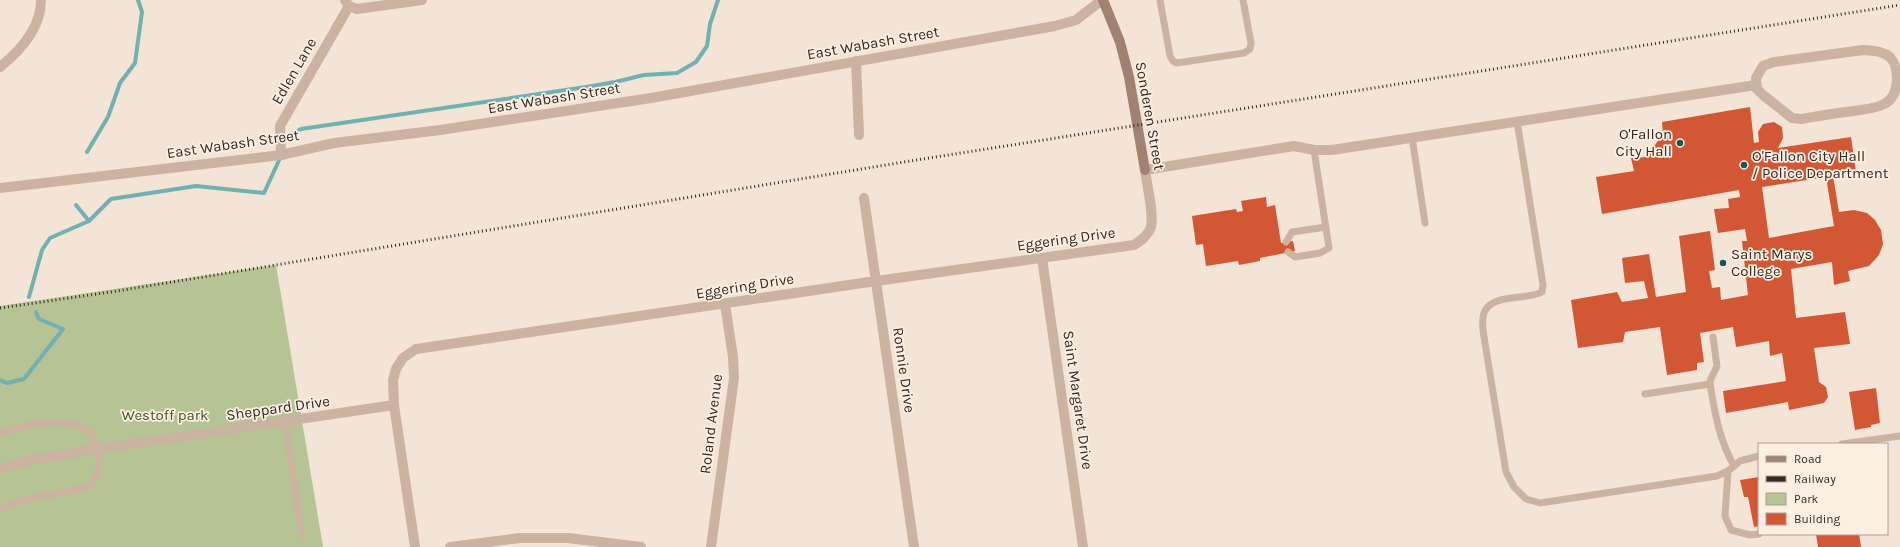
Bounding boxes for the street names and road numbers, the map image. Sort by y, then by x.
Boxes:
street label: East Wabash Street [806,22,941,63]
street label: Edlen Lane [268,35,320,107]
street label: Sonderen Street [1132,60,1168,172]
street label: East Wabash Street [487,79,622,117]
street label: East Wabash Street [166,126,301,162]
street label: Eggering Drive [1016,223,1116,255]
street label: Eggering Drive [695,269,795,303]
street label: Ronnie Drive [889,326,919,414]
street label: Saint Margaret Drive [1059,329,1097,471]
street label: Roland Avenue [696,373,726,475]
street label: Sheppard Drive [225,392,331,424]

